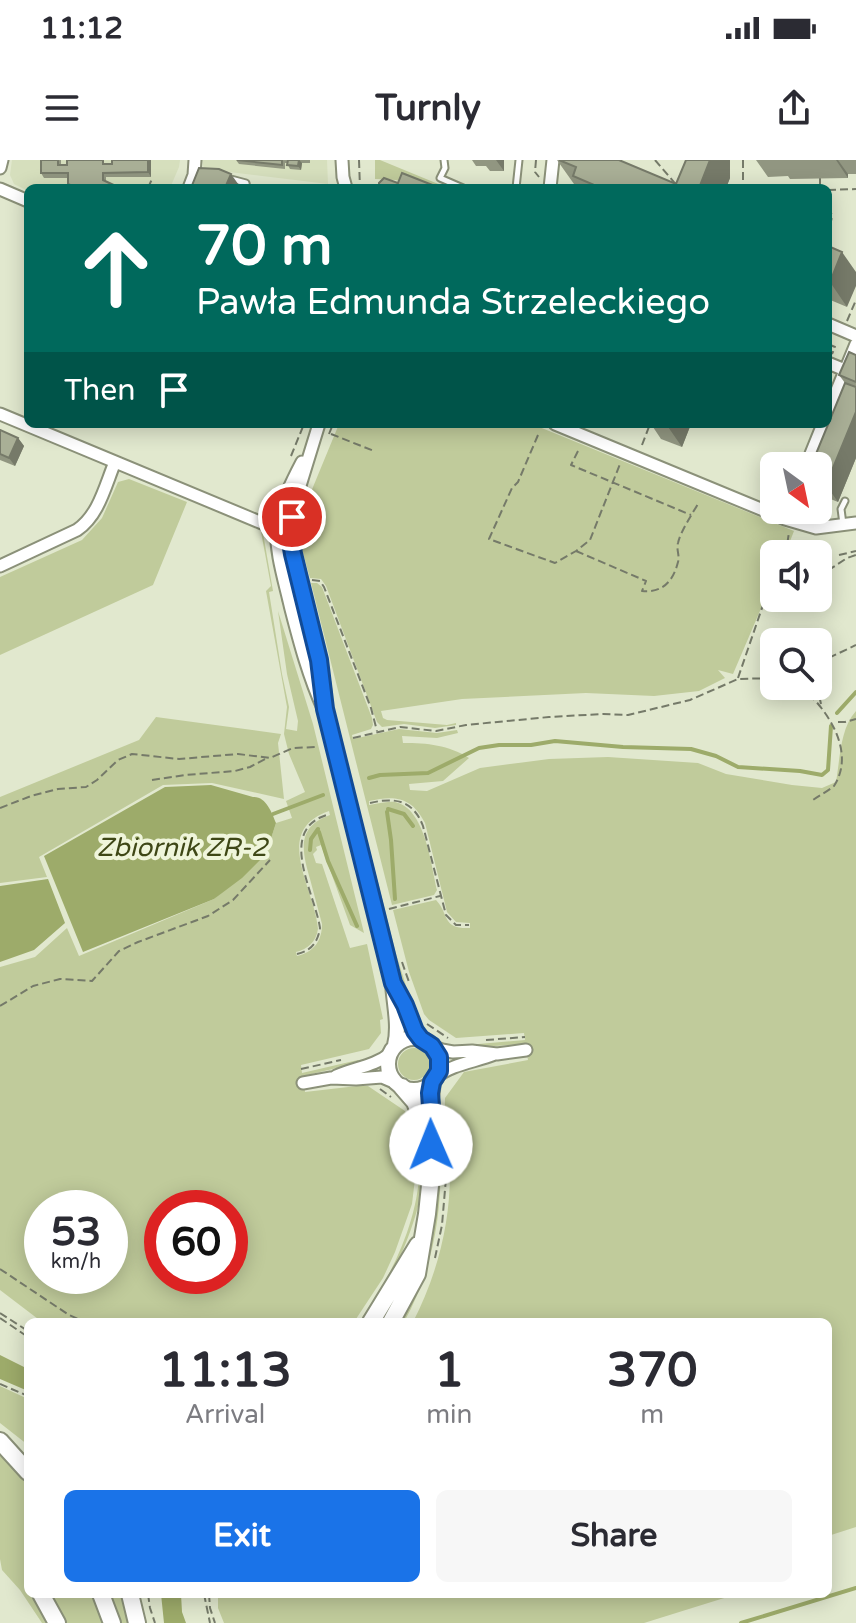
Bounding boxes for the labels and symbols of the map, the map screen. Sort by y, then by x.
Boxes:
north arrow [760,452,832,524]
pin [258,483,326,551]
water label: Zbiornik ZR-2 [97,832,270,863]
position arrow [389,1103,473,1187]
speed limit sign: 60 [144,1190,248,1294]

